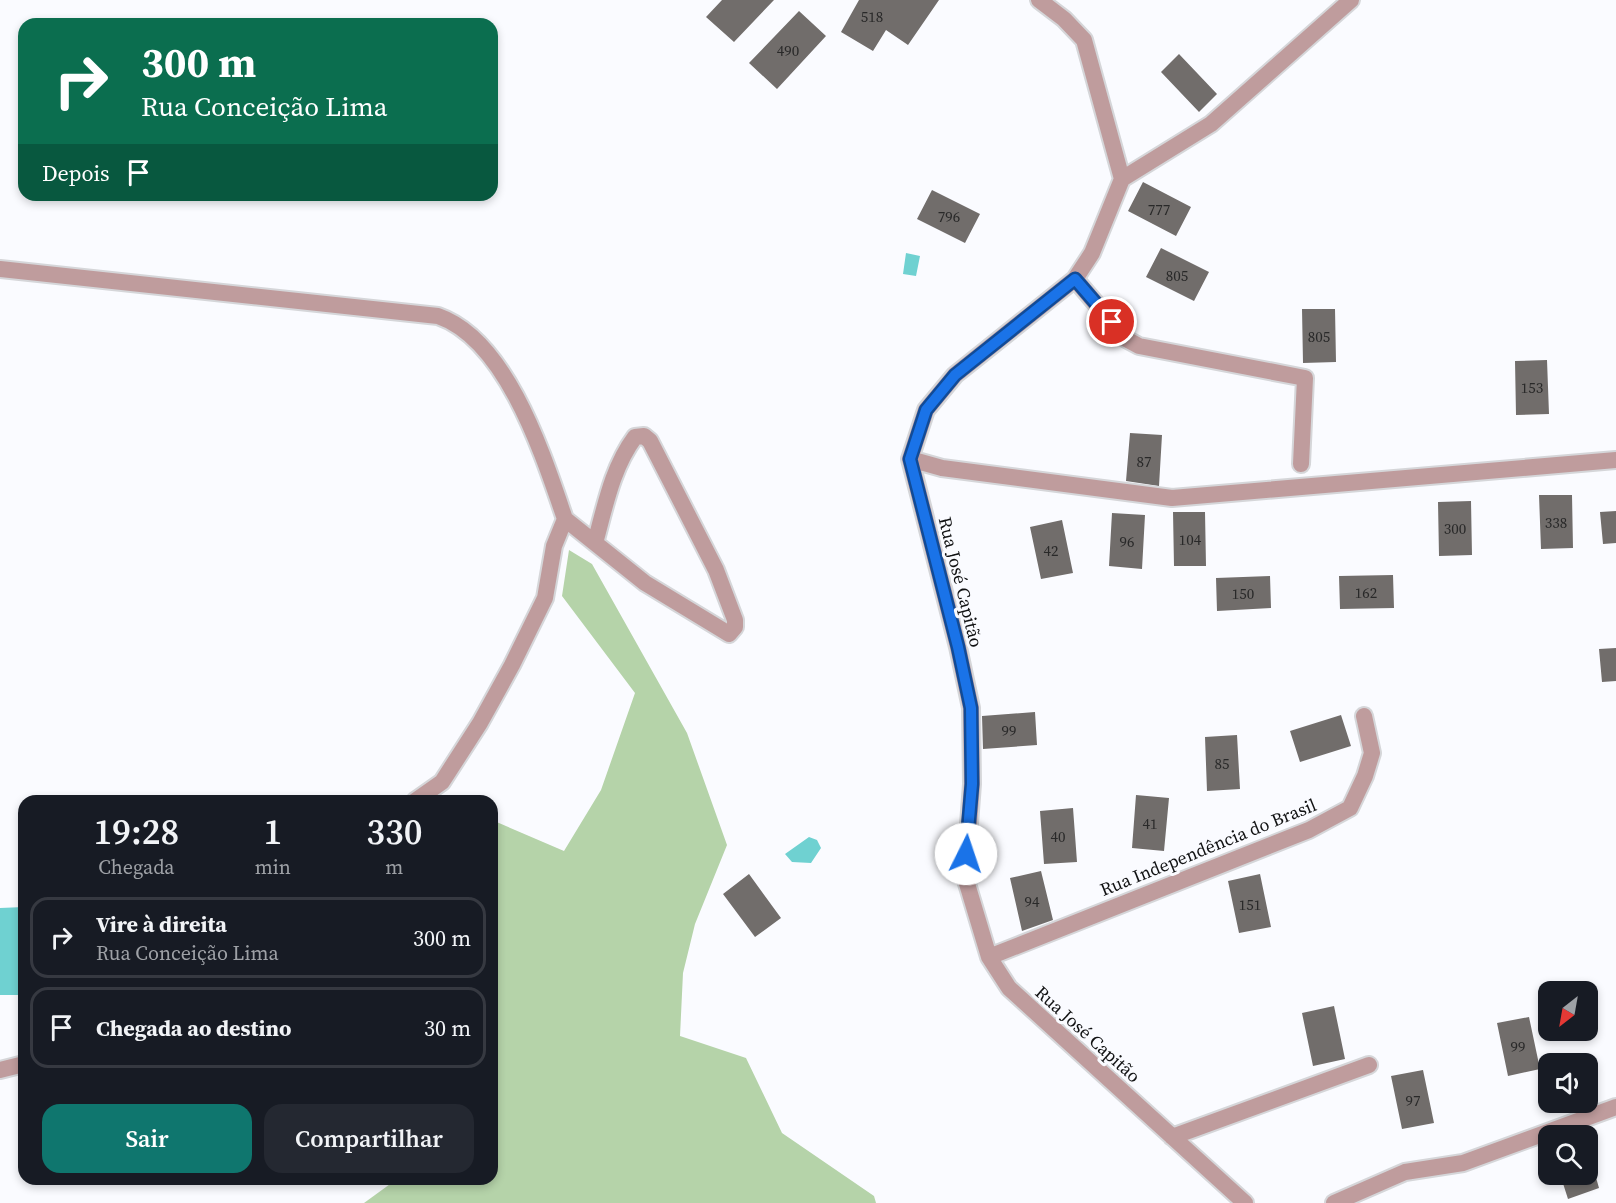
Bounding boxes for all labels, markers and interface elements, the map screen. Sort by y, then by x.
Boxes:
house number: 518 [861,6,883,27]
text: 300 m [141,33,256,91]
house number: 490 [777,40,799,61]
icon: right [42,42,120,120]
text: Rua Conceição Lima [141,88,388,125]
icon: arrive [122,156,155,189]
text: Depois [42,158,110,188]
house number: 777 [1148,199,1170,220]
house number: 796 [938,206,960,227]
house number: 805 [1166,265,1188,286]
pin [1086,296,1137,347]
icon: arrive [1095,305,1128,338]
house number: 805 [1308,326,1330,347]
house number: 153 [1521,377,1543,398]
house number: 87 [1136,451,1152,472]
house number: 338 [1545,512,1567,533]
street label: Rua José Capitão [933,514,989,650]
house number: 300 [1444,518,1466,539]
house number: 104 [1179,529,1202,550]
house number: 96 [1119,531,1135,552]
house number: 42 [1043,540,1059,561]
house number: 162 [1355,582,1377,603]
house number: 150 [1232,583,1254,604]
house number: 99 [1001,720,1017,741]
house number: 85 [1214,753,1230,774]
street label: Rua Independência do Brasil [1096,792,1320,902]
text: 19:28 [94,807,179,856]
text: 1 [263,807,282,856]
text: 330 [366,807,422,856]
house number: 41 [1142,813,1158,834]
position arrow [934,822,998,886]
house number: 40 [1050,826,1066,847]
text: Chegada [98,853,175,881]
text: min [255,853,291,881]
text: m [385,853,403,881]
house number: 94 [1024,891,1040,912]
house number: 151 [1239,894,1261,915]
text: Vire à direita [96,909,227,939]
icon: right [45,921,78,954]
text: 300 m [413,923,471,953]
text: Rua Conceição Lima [96,939,279,967]
street label: Rua José Capitão [1030,980,1146,1088]
north arrow [1538,981,1598,1041]
map controls [1538,981,1598,1185]
icon: arrive [45,1011,78,1044]
text: Chegada ao destino [96,1013,291,1043]
text: 30 m [424,1013,471,1043]
house number: 99 [1510,1036,1526,1057]
button: sound [1538,1053,1598,1113]
house number: 97 [1405,1090,1421,1111]
button: Sair [42,1104,252,1173]
button: Compartilhar [264,1104,474,1173]
button: search [1538,1125,1598,1185]

